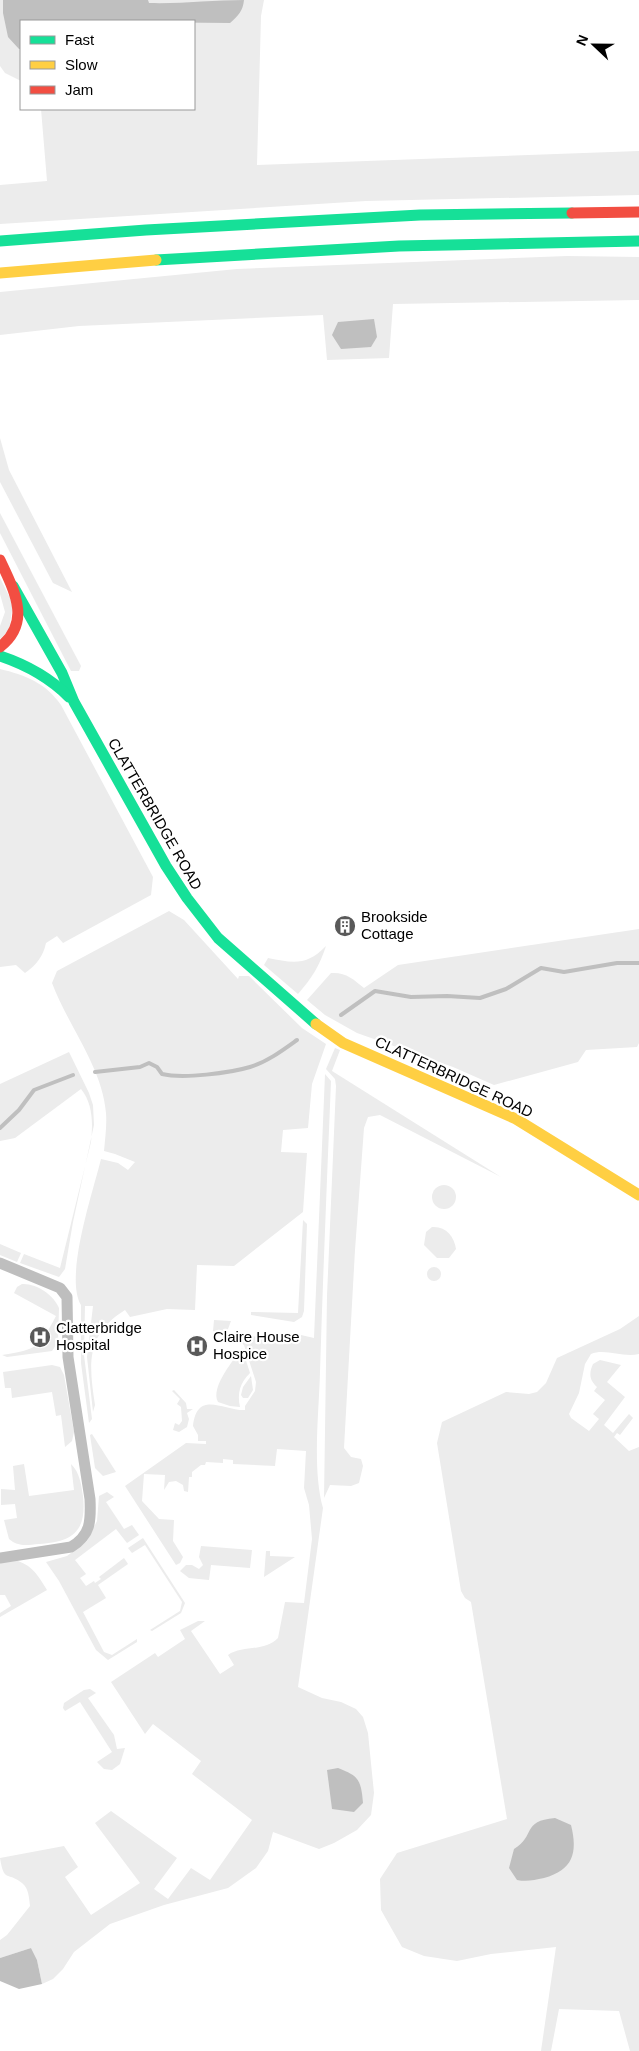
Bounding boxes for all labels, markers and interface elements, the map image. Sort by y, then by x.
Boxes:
legend [20,20,195,110]
north arrow [569,20,619,70]
text: Fast [65,31,95,48]
text: N [573,32,591,48]
text: Slow [65,56,98,73]
text: Jam [65,81,93,98]
street label: CLATTERBRIDGE ROAD [105,735,206,893]
place label: Brookside Cottage [361,908,428,942]
building icon: Brookside Cottage [333,914,357,938]
street label: CLATTERBRIDGE ROAD [373,1032,536,1121]
place label: Clatterbridge Hospital [56,1319,142,1353]
hospital icon: Clatterbridge Hospital [28,1325,52,1349]
place label: Claire House Hospice [213,1328,300,1362]
hospital icon: Claire House Hospice [185,1334,209,1358]

